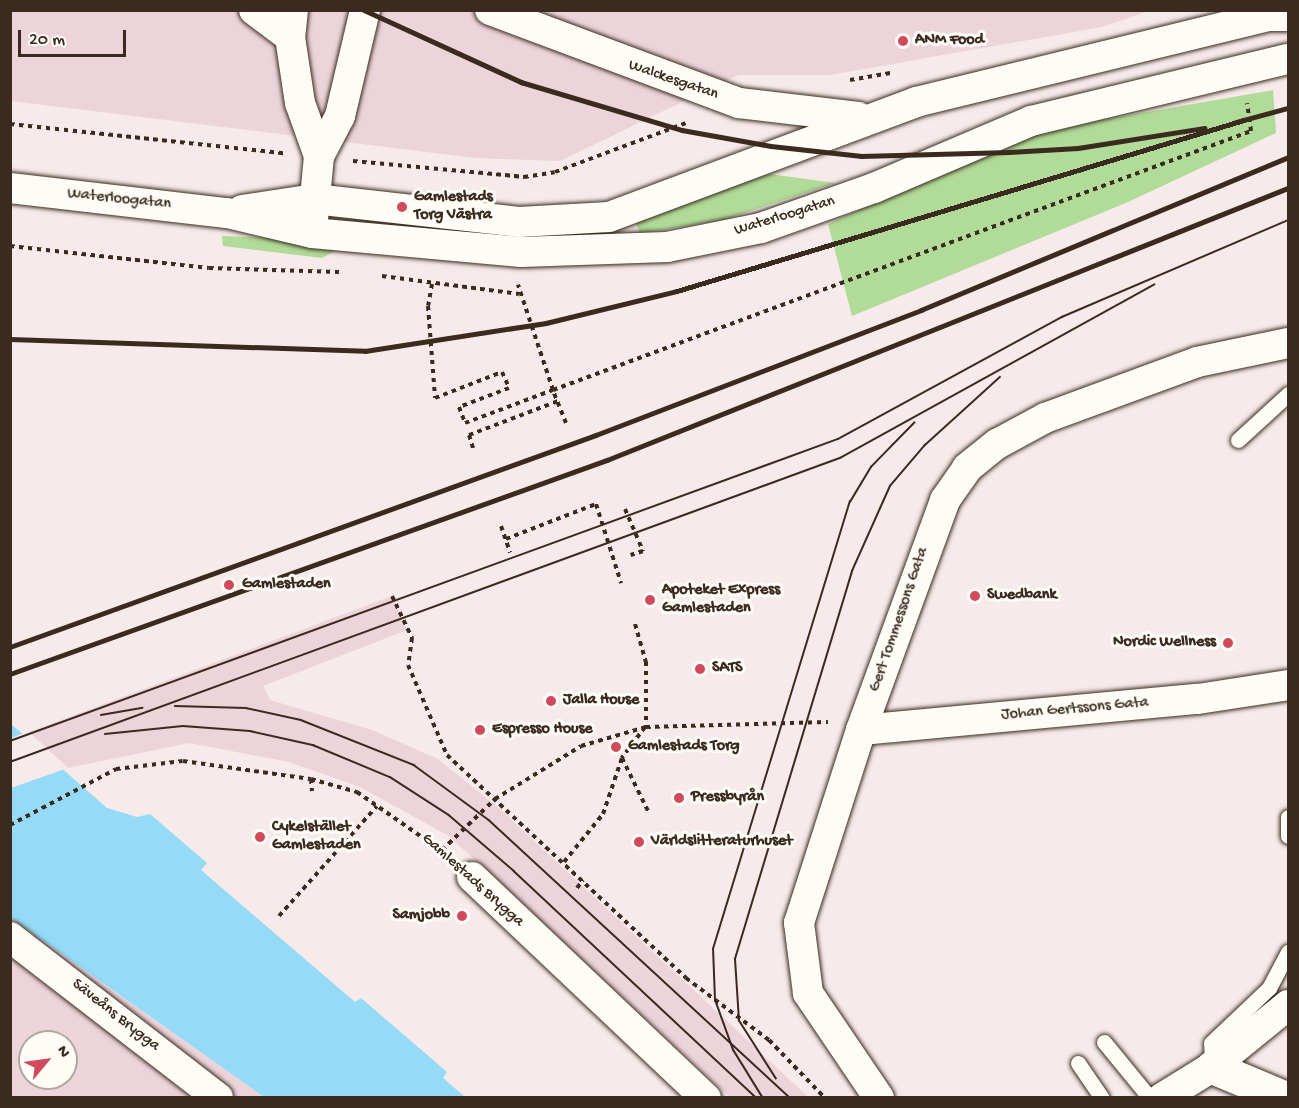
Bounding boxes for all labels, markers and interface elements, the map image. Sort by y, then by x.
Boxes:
scale bar [21,18,129,56]
text: 20 m [29,30,65,51]
place label: ANM Food [915,31,984,51]
marker: ANM Food [896,34,910,48]
street label: Walckesgatan [626,57,720,105]
street label: Waterloogatan [66,185,172,215]
place label: Gamlestads Torg Västra [414,188,493,226]
street label: Waterloogatan [732,193,838,241]
marker: Gamlestads Torg Västra [395,200,409,214]
street label: Gert Tommessons Gata [866,545,934,695]
place label: Gamlestaden [242,575,331,595]
marker: Gamlestaden [220,576,238,594]
place label: Apoteket Express Gamlestaden [662,581,780,619]
place label: Swedbank [987,586,1057,606]
marker: Swedbank [968,589,982,603]
marker: Apoteket Express Gamlestaden [643,593,657,607]
place label: Nordic Wellness [1113,633,1216,653]
marker: Nordic Wellness [1221,636,1235,650]
place label: SATS [712,659,742,679]
marker: SATS [693,662,707,676]
place label: Jalla House [563,691,639,711]
marker: Jalla House [544,694,558,708]
street label: Johan Gertssons Gata [1000,694,1150,726]
place label: Espresso House [492,720,593,740]
marker: Espresso House [473,723,487,737]
place label: Gamlestads Torg [628,737,740,757]
marker: Gamlestads Torg [609,740,623,754]
place label: Pressbyrån [691,788,764,808]
marker: Pressbyrån [672,791,686,805]
place label: Cykelstället Gamlestaden [272,818,361,856]
marker: Cykelstället Gamlestaden [253,830,267,844]
street label: Gamlestads Brygga [417,830,527,932]
place label: Världslitteraturhuset [651,832,793,852]
marker: Världslitteraturhuset [632,835,646,849]
place label: Samjobb [392,906,450,926]
marker: Samjobb [455,909,469,923]
street label: Säveåns Brygga [67,976,163,1056]
north arrow [18,1030,78,1090]
text: N [52,1043,73,1061]

